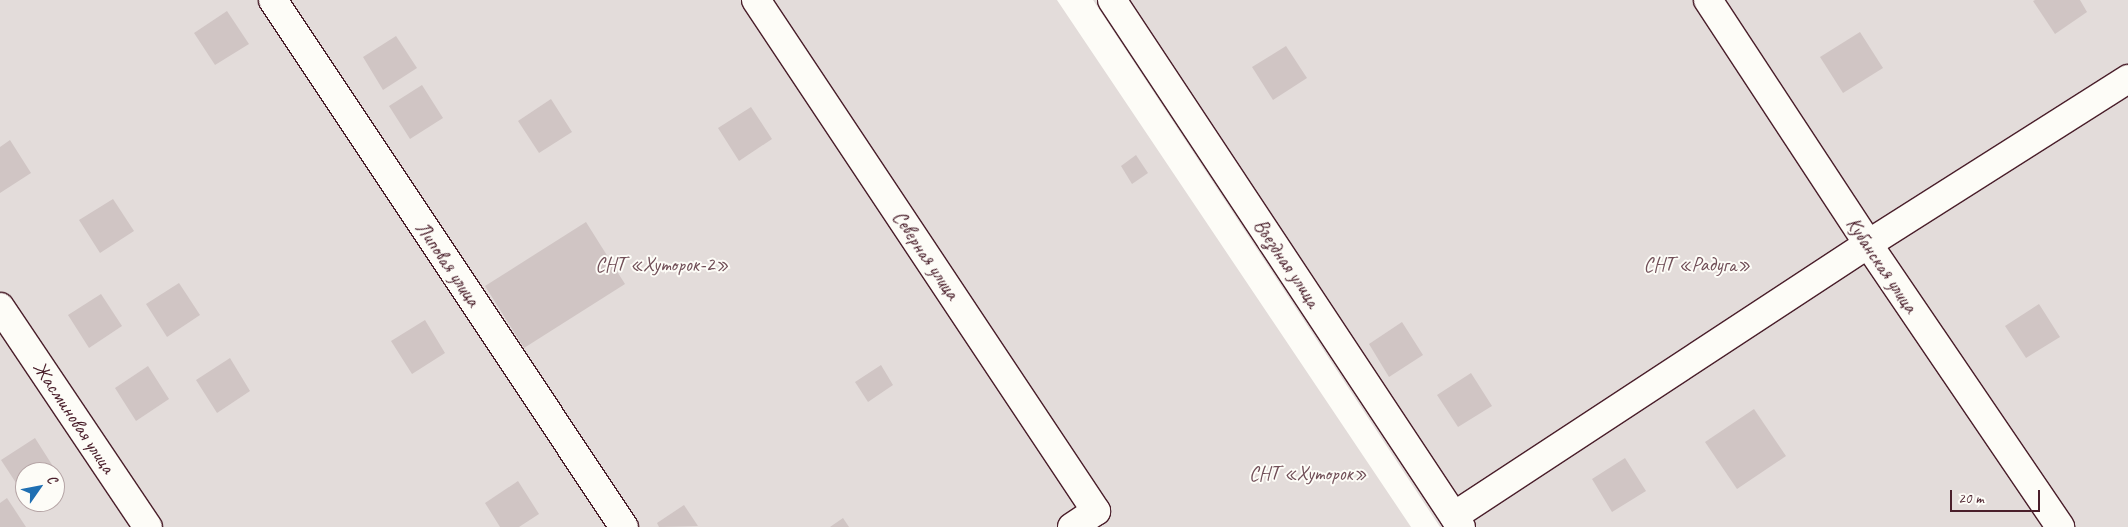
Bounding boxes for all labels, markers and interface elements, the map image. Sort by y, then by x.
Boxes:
street label: Северная улица [887,205,965,305]
street label: Кубанская улица [1841,212,1923,318]
street label: Въездная улица [1249,214,1325,312]
street label: Липовая улица [410,216,486,312]
park label: СНТ «Хуторок-2» [595,252,729,276]
park label: СНТ «Радуга» [1644,252,1750,276]
street label: Жасминовая улица [27,355,121,479]
park label: СНТ «Хуторок» [1249,461,1367,485]
north arrow [15,462,65,512]
text: С [43,472,61,487]
scale bar [1953,480,2043,512]
text: 20 m [1958,489,1984,508]

